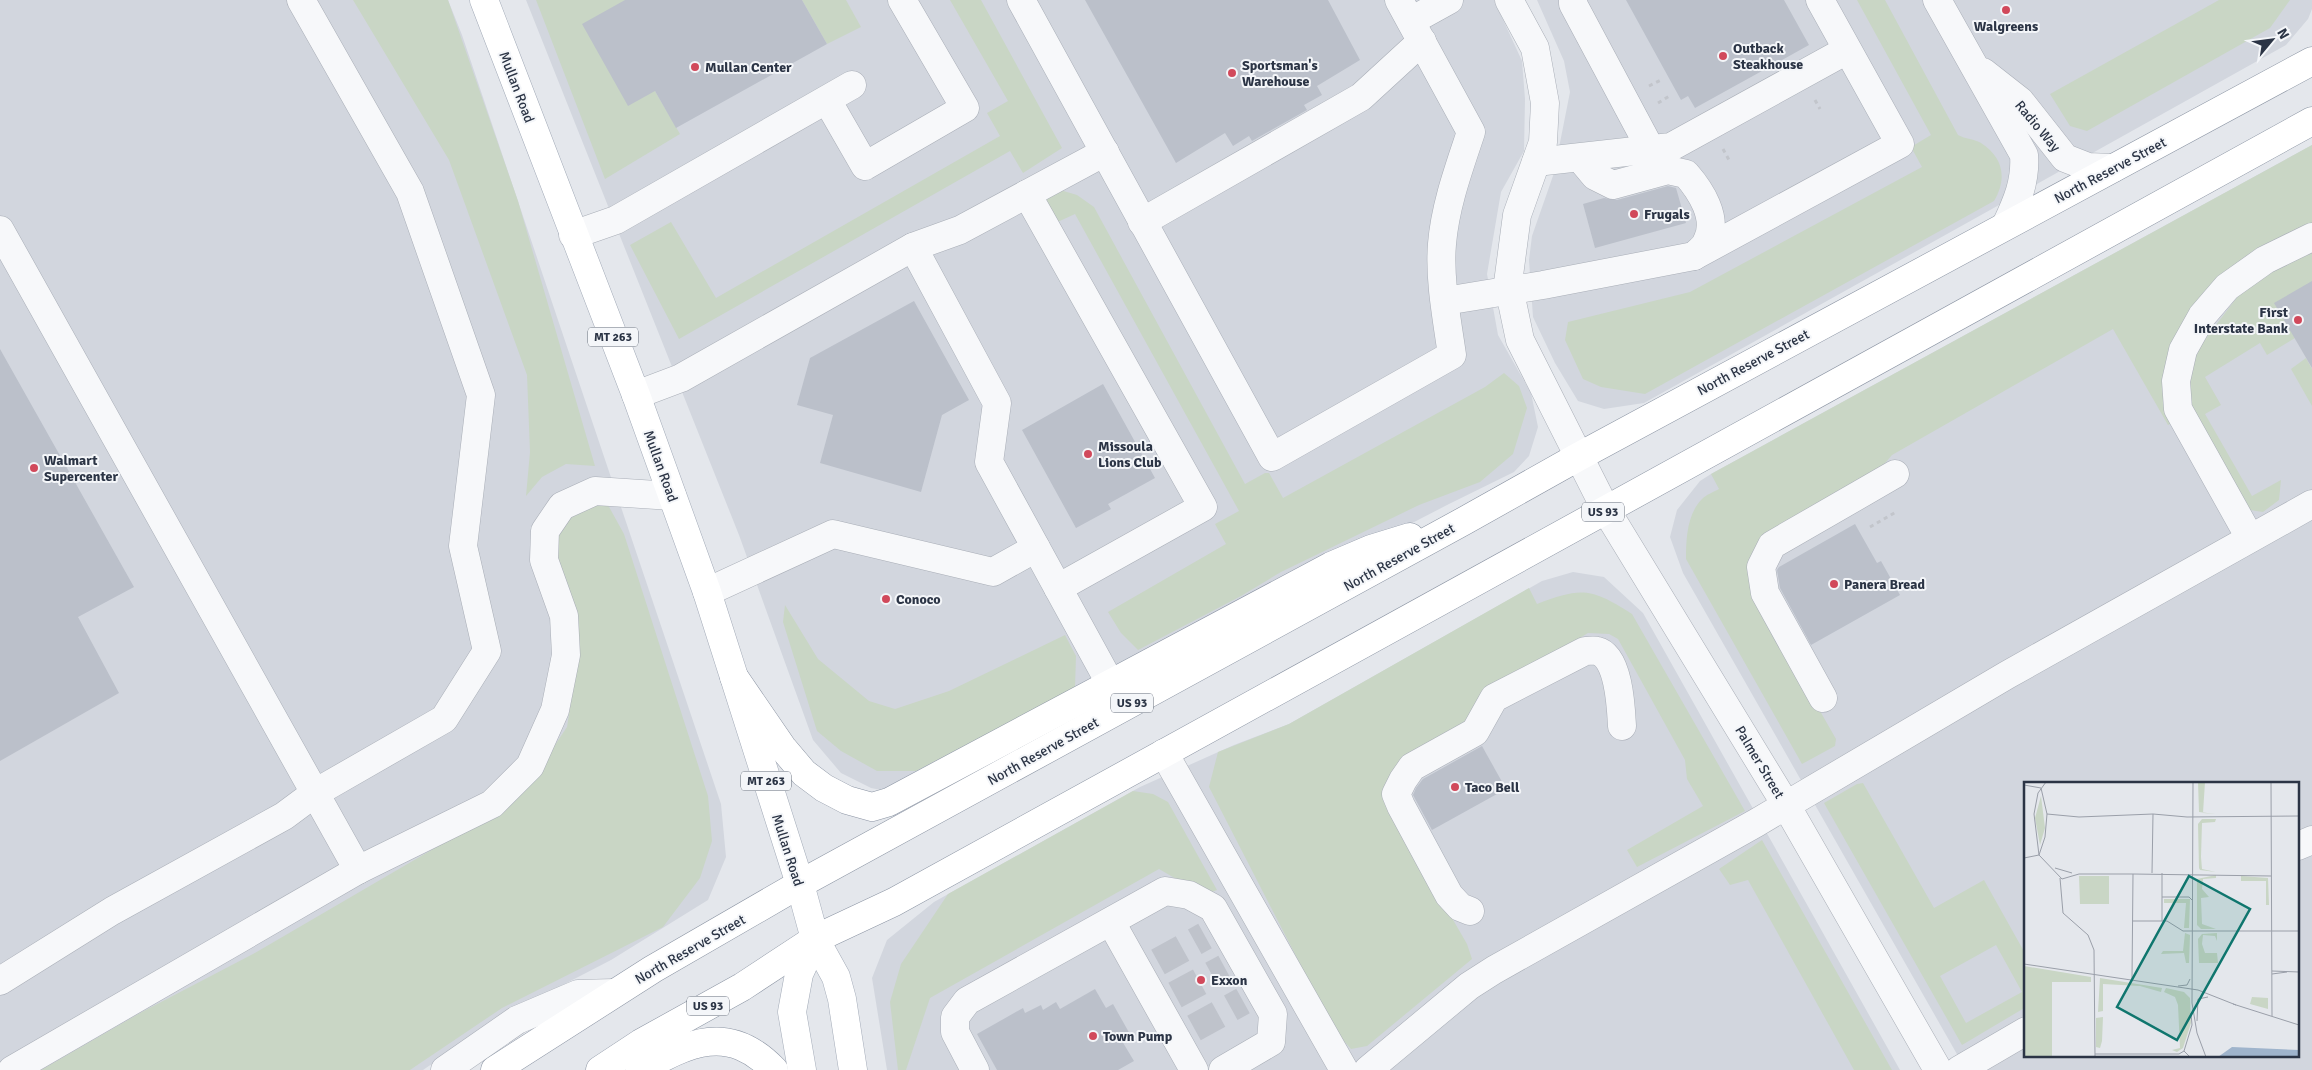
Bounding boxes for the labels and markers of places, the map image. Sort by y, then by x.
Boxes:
marker: Walgreens [2000,4,2012,16]
place label: Walgreens [1974,18,2038,35]
place label: Outback Steakhouse [1733,40,1803,73]
marker: Outback Steakhouse [1717,50,1729,62]
place label: Sportsman's Warehouse [1242,57,1318,90]
place label: Mullan Center [705,59,792,76]
marker: Mullan Center [689,61,701,73]
marker: Sportsman's Warehouse [1226,67,1238,79]
place label: Frugals [1644,206,1690,223]
marker: Frugals [1628,208,1640,220]
place label: First Interstate Bank [2194,304,2289,337]
marker: First Interstate Bank [2292,314,2304,326]
place label: Missoula Lions Club [1098,438,1162,471]
marker: Missoula Lions Club [1082,448,1094,460]
place label: Walmart Supercenter [44,452,119,485]
marker: Walmart Supercenter [28,462,40,474]
place label: Panera Bread [1844,576,1925,593]
marker: Panera Bread [1828,578,1840,590]
place label: Conoco [896,591,941,608]
marker: Conoco [880,593,892,605]
place label: Taco Bell [1465,779,1520,796]
marker: Taco Bell [1449,781,1461,793]
place label: Exxon [1211,972,1248,989]
marker: Exxon [1195,974,1207,986]
place label: Town Pump [1103,1028,1173,1045]
marker: Town Pump [1087,1030,1099,1042]

